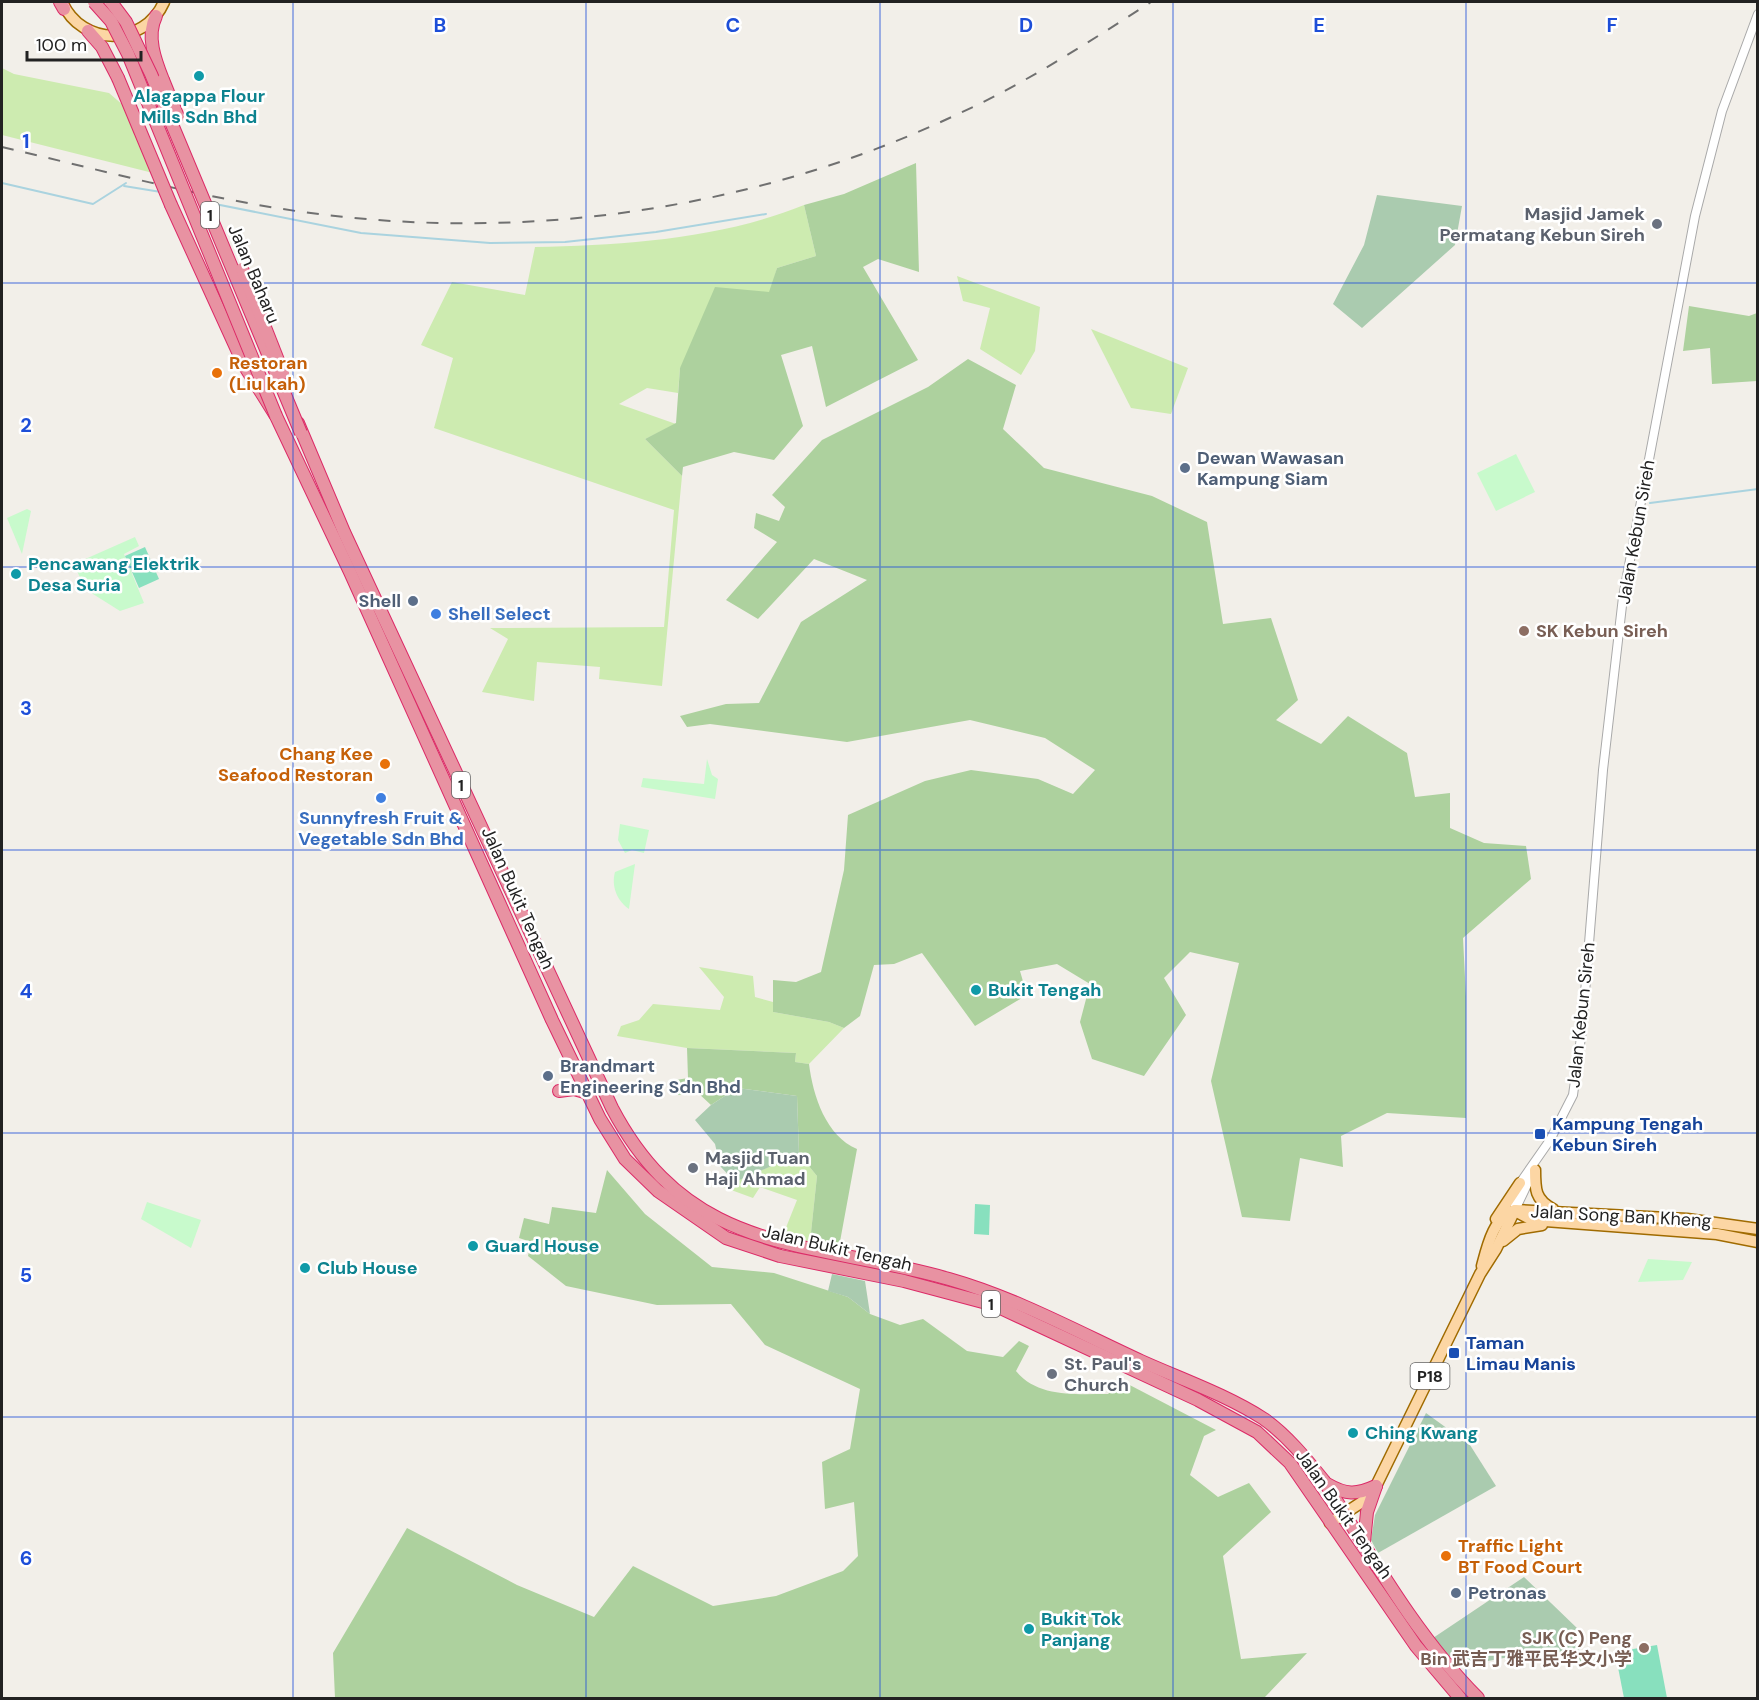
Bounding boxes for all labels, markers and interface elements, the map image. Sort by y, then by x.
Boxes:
text: B [434,12,446,38]
text: C [726,12,740,38]
text: D [1019,12,1033,38]
text: E [1313,12,1325,38]
text: F [1606,12,1618,38]
scale bar [27,24,141,62]
text: 100 m [36,33,87,57]
marker: Alagappa Flour Mills Sdn Bhd [192,69,206,83]
place label: Alagappa Flour Mills Sdn Bhd [133,84,265,129]
text: 1 [22,128,30,154]
road number: 1 [201,202,219,228]
place label: Masjid Jamek Permatang Kebun Sireh [1439,202,1646,247]
marker: Masjid Jamek Permatang Kebun Sireh [1650,217,1664,231]
street label: Jalan Baharu [222,221,286,327]
place label: Restoran (Liu kah) [229,351,308,396]
marker: Restoran (Liu kah) [210,366,224,380]
text: 2 [20,412,32,438]
place label: Dewan Wawasan Kampung Siam [1197,446,1344,491]
street label: Jalan Kebun Sireh [1611,458,1661,606]
marker: Dewan Wawasan Kampung Siam [1178,461,1192,475]
place label: Pencawang Elektrik Desa Suria [28,552,200,597]
marker: Pencawang Elektrik Desa Suria [9,567,23,581]
place label: Shell [359,589,401,613]
marker: Shell [406,594,420,608]
place label: Shell Select [448,602,551,626]
marker: Shell Select [429,607,443,621]
place label: SK Kebun Sireh [1536,619,1668,643]
marker: SK Kebun Sireh [1517,624,1531,638]
text: 3 [20,695,32,721]
place label: Chang Kee Seafood Restoran [218,742,373,787]
marker: Chang Kee Seafood Restoran [378,757,392,771]
road number: 1 [452,772,470,798]
marker: Sunnyfresh Fruit & Vegetable Sdn Bhd [374,791,388,805]
place label: Sunnyfresh Fruit & Vegetable Sdn Bhd [298,806,464,851]
street label: Jalan Bukit Tengah [476,823,560,973]
street label: Jalan Kebun Sireh [1561,941,1601,1089]
text: 4 [20,978,33,1004]
place label: Bukit Tengah [988,978,1101,1002]
marker: Bukit Tengah [969,983,983,997]
place label: Brandmart Engineering Sdn Bhd [560,1054,741,1099]
marker: Brandmart Engineering Sdn Bhd [541,1069,555,1083]
place label: Kampung Tengah Kebun Sireh [1552,1112,1703,1157]
marker: Kampung Tengah Kebun Sireh [1533,1127,1547,1141]
place label: Masjid Tuan Haji Ahmad [705,1146,810,1191]
marker: Masjid Tuan Haji Ahmad [686,1161,700,1175]
street label: Jalan Song Ban Kheng [1530,1199,1712,1233]
street label: Jalan Bukit Tengah [760,1219,914,1277]
place label: Guard House [485,1234,599,1258]
marker: Guard House [466,1239,480,1253]
place label: Club House [317,1256,418,1280]
marker: Club House [298,1261,312,1275]
text: 5 [20,1262,32,1288]
road number: 1 [982,1291,1000,1317]
place label: Taman Limau Manis [1466,1331,1576,1376]
marker: Taman Limau Manis [1447,1346,1461,1360]
place label: St. Paul's Church [1064,1352,1141,1397]
road number: P18 [1410,1363,1450,1389]
marker: St. Paul's Church [1045,1367,1059,1381]
place label: Ching Kwang [1365,1421,1478,1445]
marker: Ching Kwang [1346,1426,1360,1440]
street label: Jalan Bukit Tengah [1290,1444,1398,1584]
place label: Traffic Light BT Food Court [1458,1534,1582,1579]
text: 6 [20,1545,32,1571]
marker: Traffic Light BT Food Court [1439,1549,1453,1563]
place label: Petronas [1468,1581,1547,1605]
marker: Petronas [1449,1586,1463,1600]
place label: Bukit Tok Panjang [1041,1607,1122,1652]
marker: Bukit Tok Panjang [1022,1622,1036,1636]
place label: SJK (C) Peng Bin 武吉丁雅平民华文小学 [1420,1626,1632,1671]
marker: SJK (C) Peng Bin 武吉丁雅平民华文小学 [1637,1641,1651,1655]

